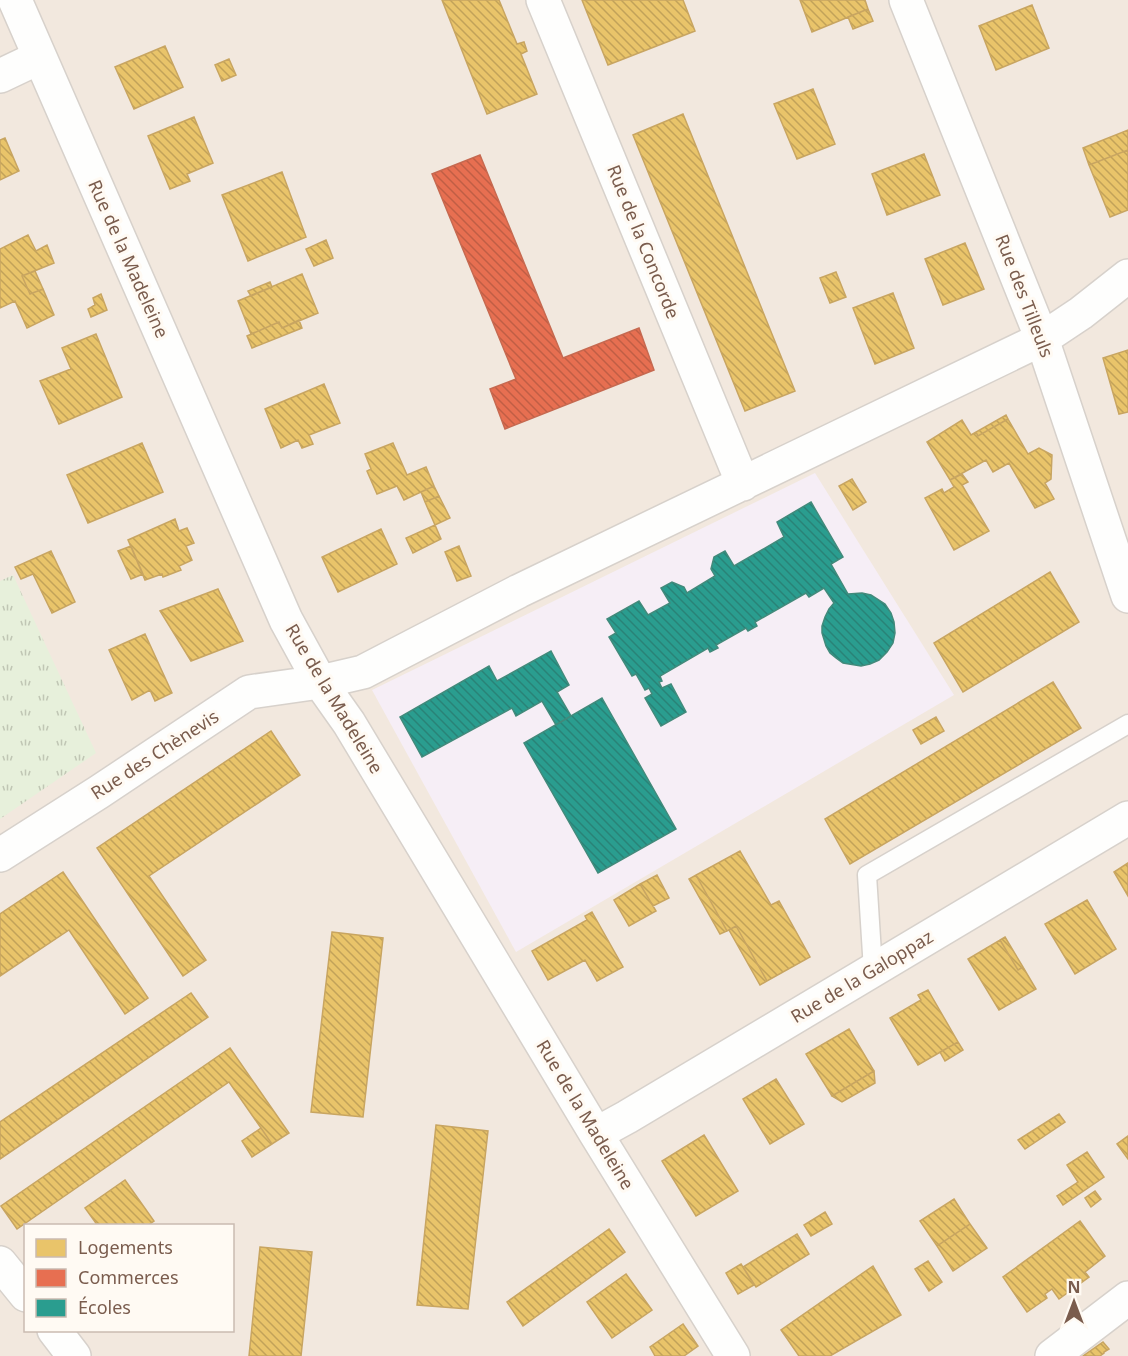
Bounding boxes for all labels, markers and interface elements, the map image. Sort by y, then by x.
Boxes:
street label: Rue de la Concorde [602,161,686,322]
street label: Rue de la Madeleine [83,176,175,342]
street label: Rue des Tilleuls [990,231,1059,361]
street label: Rue de la Madeleine [281,619,389,778]
street label: Rue des Chènevis [86,704,223,804]
street label: Rue de la Galoppaz [786,924,937,1028]
street label: Rue de la Madeleine [532,1035,640,1194]
legend [24,1224,234,1332]
text: Logements [78,1235,173,1259]
text: Commerces [78,1265,179,1289]
north arrow [1044,1272,1104,1332]
text: N [1067,1276,1081,1298]
text: Écoles [78,1295,131,1319]

